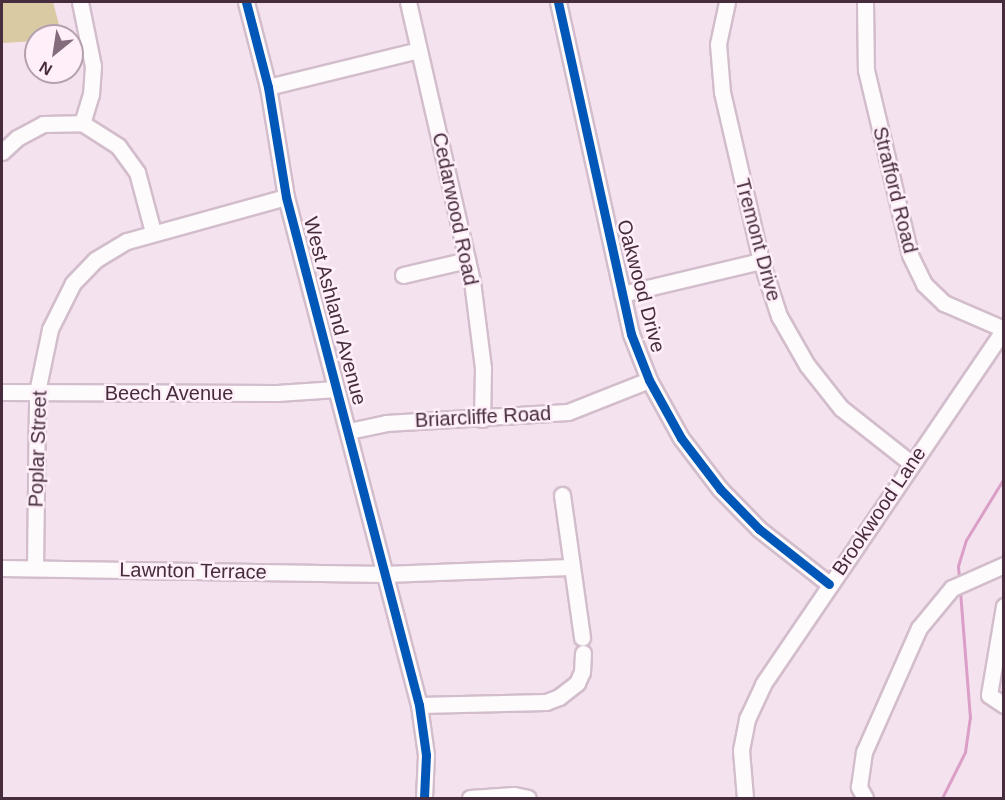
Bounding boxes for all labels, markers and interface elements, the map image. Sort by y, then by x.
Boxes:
north arrow [24,24,84,84]
text: N [36,58,55,79]
street label: Strafford Road [868,124,922,256]
street label: Cedarwood Road [427,130,483,288]
street label: Tremont Drive [730,176,786,304]
street label: West Ashland Avenue [298,213,372,409]
street label: Oakwood Drive [612,217,670,355]
street label: Beech Avenue [104,381,234,405]
street label: Poplar Street [24,390,52,508]
street label: Briarcliffe Road [414,401,552,433]
street label: Brookwood Lane [827,442,931,580]
street label: Lawnton Terrace [119,558,267,584]

